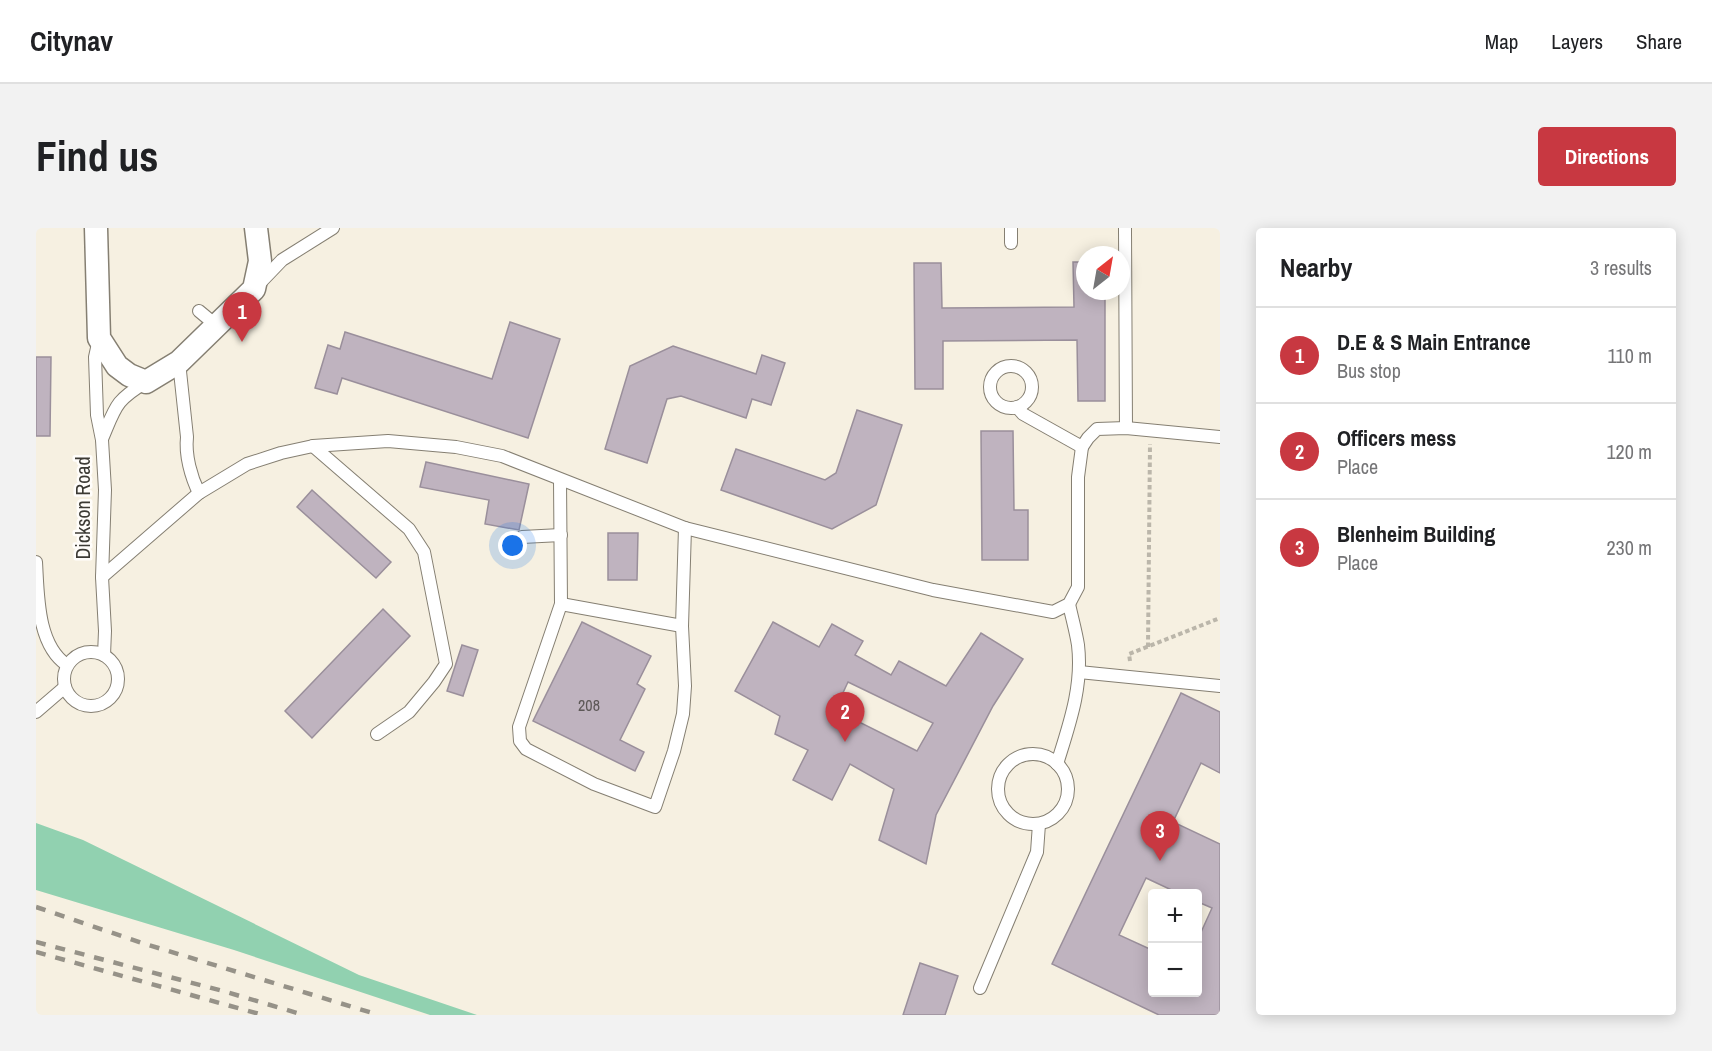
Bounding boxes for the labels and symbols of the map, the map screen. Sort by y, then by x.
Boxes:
north arrow [1076,246,1130,300]
pin: 1 [222,292,262,342]
street label: Dickson Road [69,457,96,560]
your location [498,531,527,560]
pin: 2 [826,692,864,742]
house number: 208 [578,694,600,716]
pin: 3 [1140,812,1180,861]

